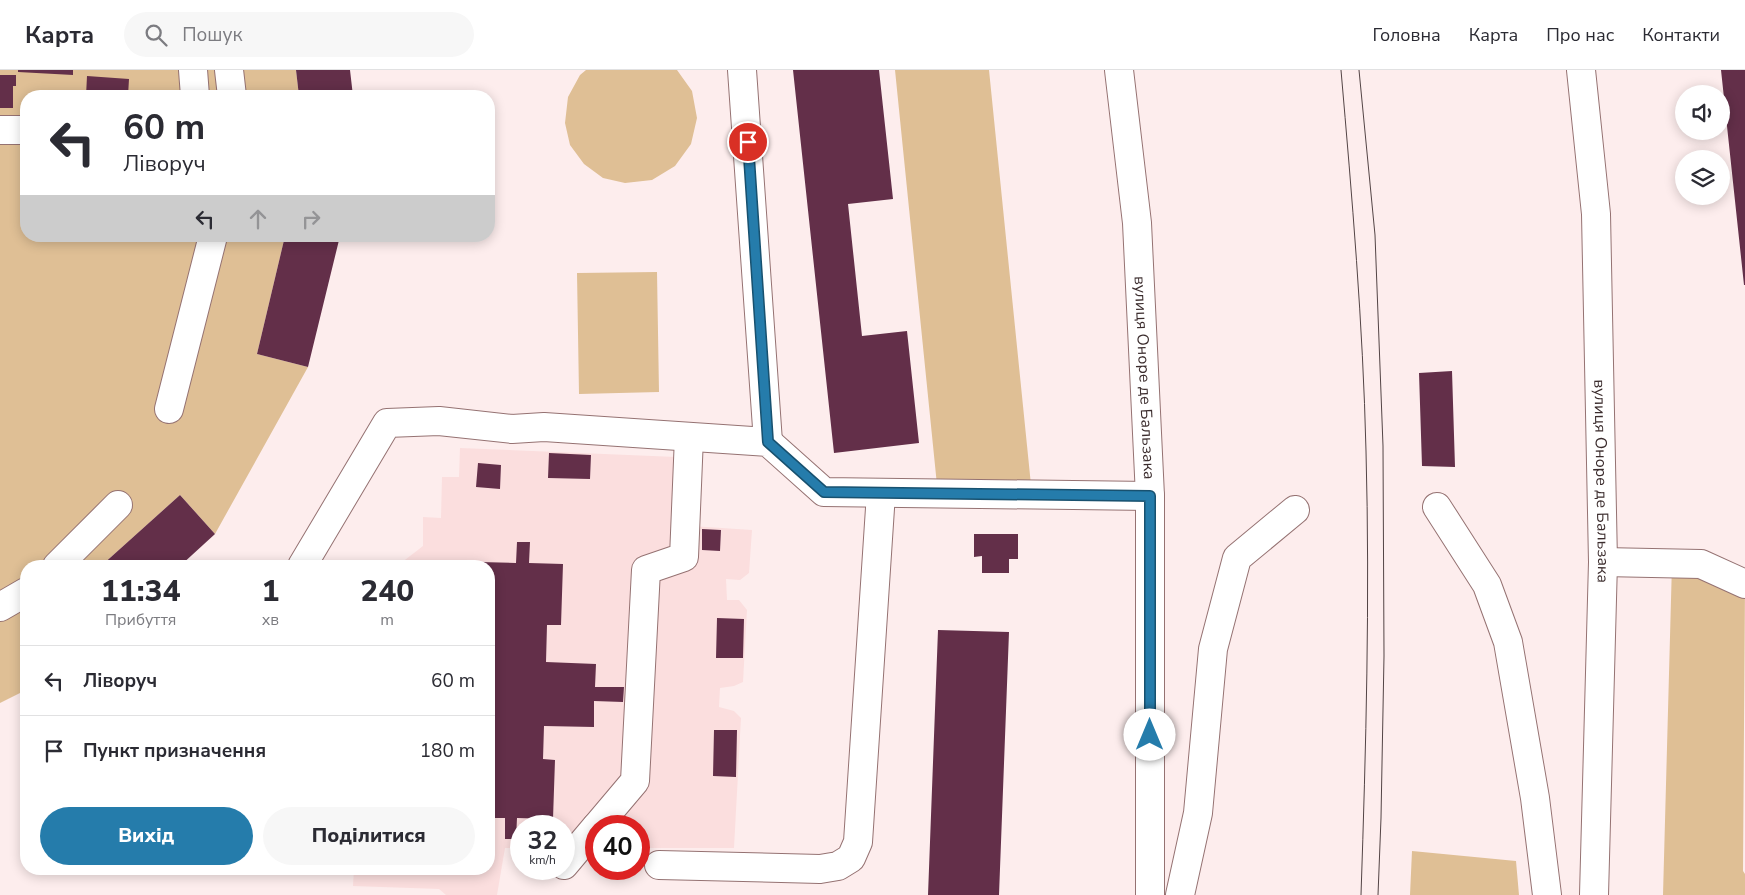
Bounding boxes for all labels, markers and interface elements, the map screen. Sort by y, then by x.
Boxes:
search box [124,12,474,57]
text: Карта [25,19,94,51]
icon: search [142,21,170,49]
text: Пошук [182,22,242,48]
text: Головна [1372,23,1441,47]
text: Карта [1469,23,1518,47]
text: Про нас [1546,23,1614,47]
text: Контакти [1642,23,1720,47]
map controls [1675,85,1730,205]
button: sound [1675,85,1730,140]
text: 60 m [123,104,205,151]
icon: left [40,110,105,175]
pin [727,121,769,163]
icon: arrive [734,128,762,156]
text: Ліворуч [123,149,206,179]
button: layers [1675,150,1730,205]
icon: left [191,205,219,233]
icon: ahead [244,205,272,233]
icon: right [297,205,325,233]
street label: вулиця Оноре де Бальзака [1129,276,1160,480]
street label: вулиця Оноре де Бальзака [1588,379,1614,583]
text: 11:34 [101,571,181,612]
text: 1 [261,571,279,612]
text: 240 [360,571,414,612]
text: Прибуття [105,609,176,631]
text: хв [262,609,279,631]
text: m [380,609,394,631]
icon: left [40,667,68,695]
text: Ліворуч [83,668,157,694]
text: 60 m [431,668,475,694]
position arrow [1123,708,1175,760]
icon: arrive [40,737,68,765]
text: Пункт призначення [83,738,266,764]
text: 180 m [420,738,475,764]
button: Вихід [40,807,253,865]
button: Поділитися [263,807,475,865]
speed limit sign: 40 [585,815,650,880]
text: 32 [527,824,558,858]
text: km/h [529,852,556,868]

